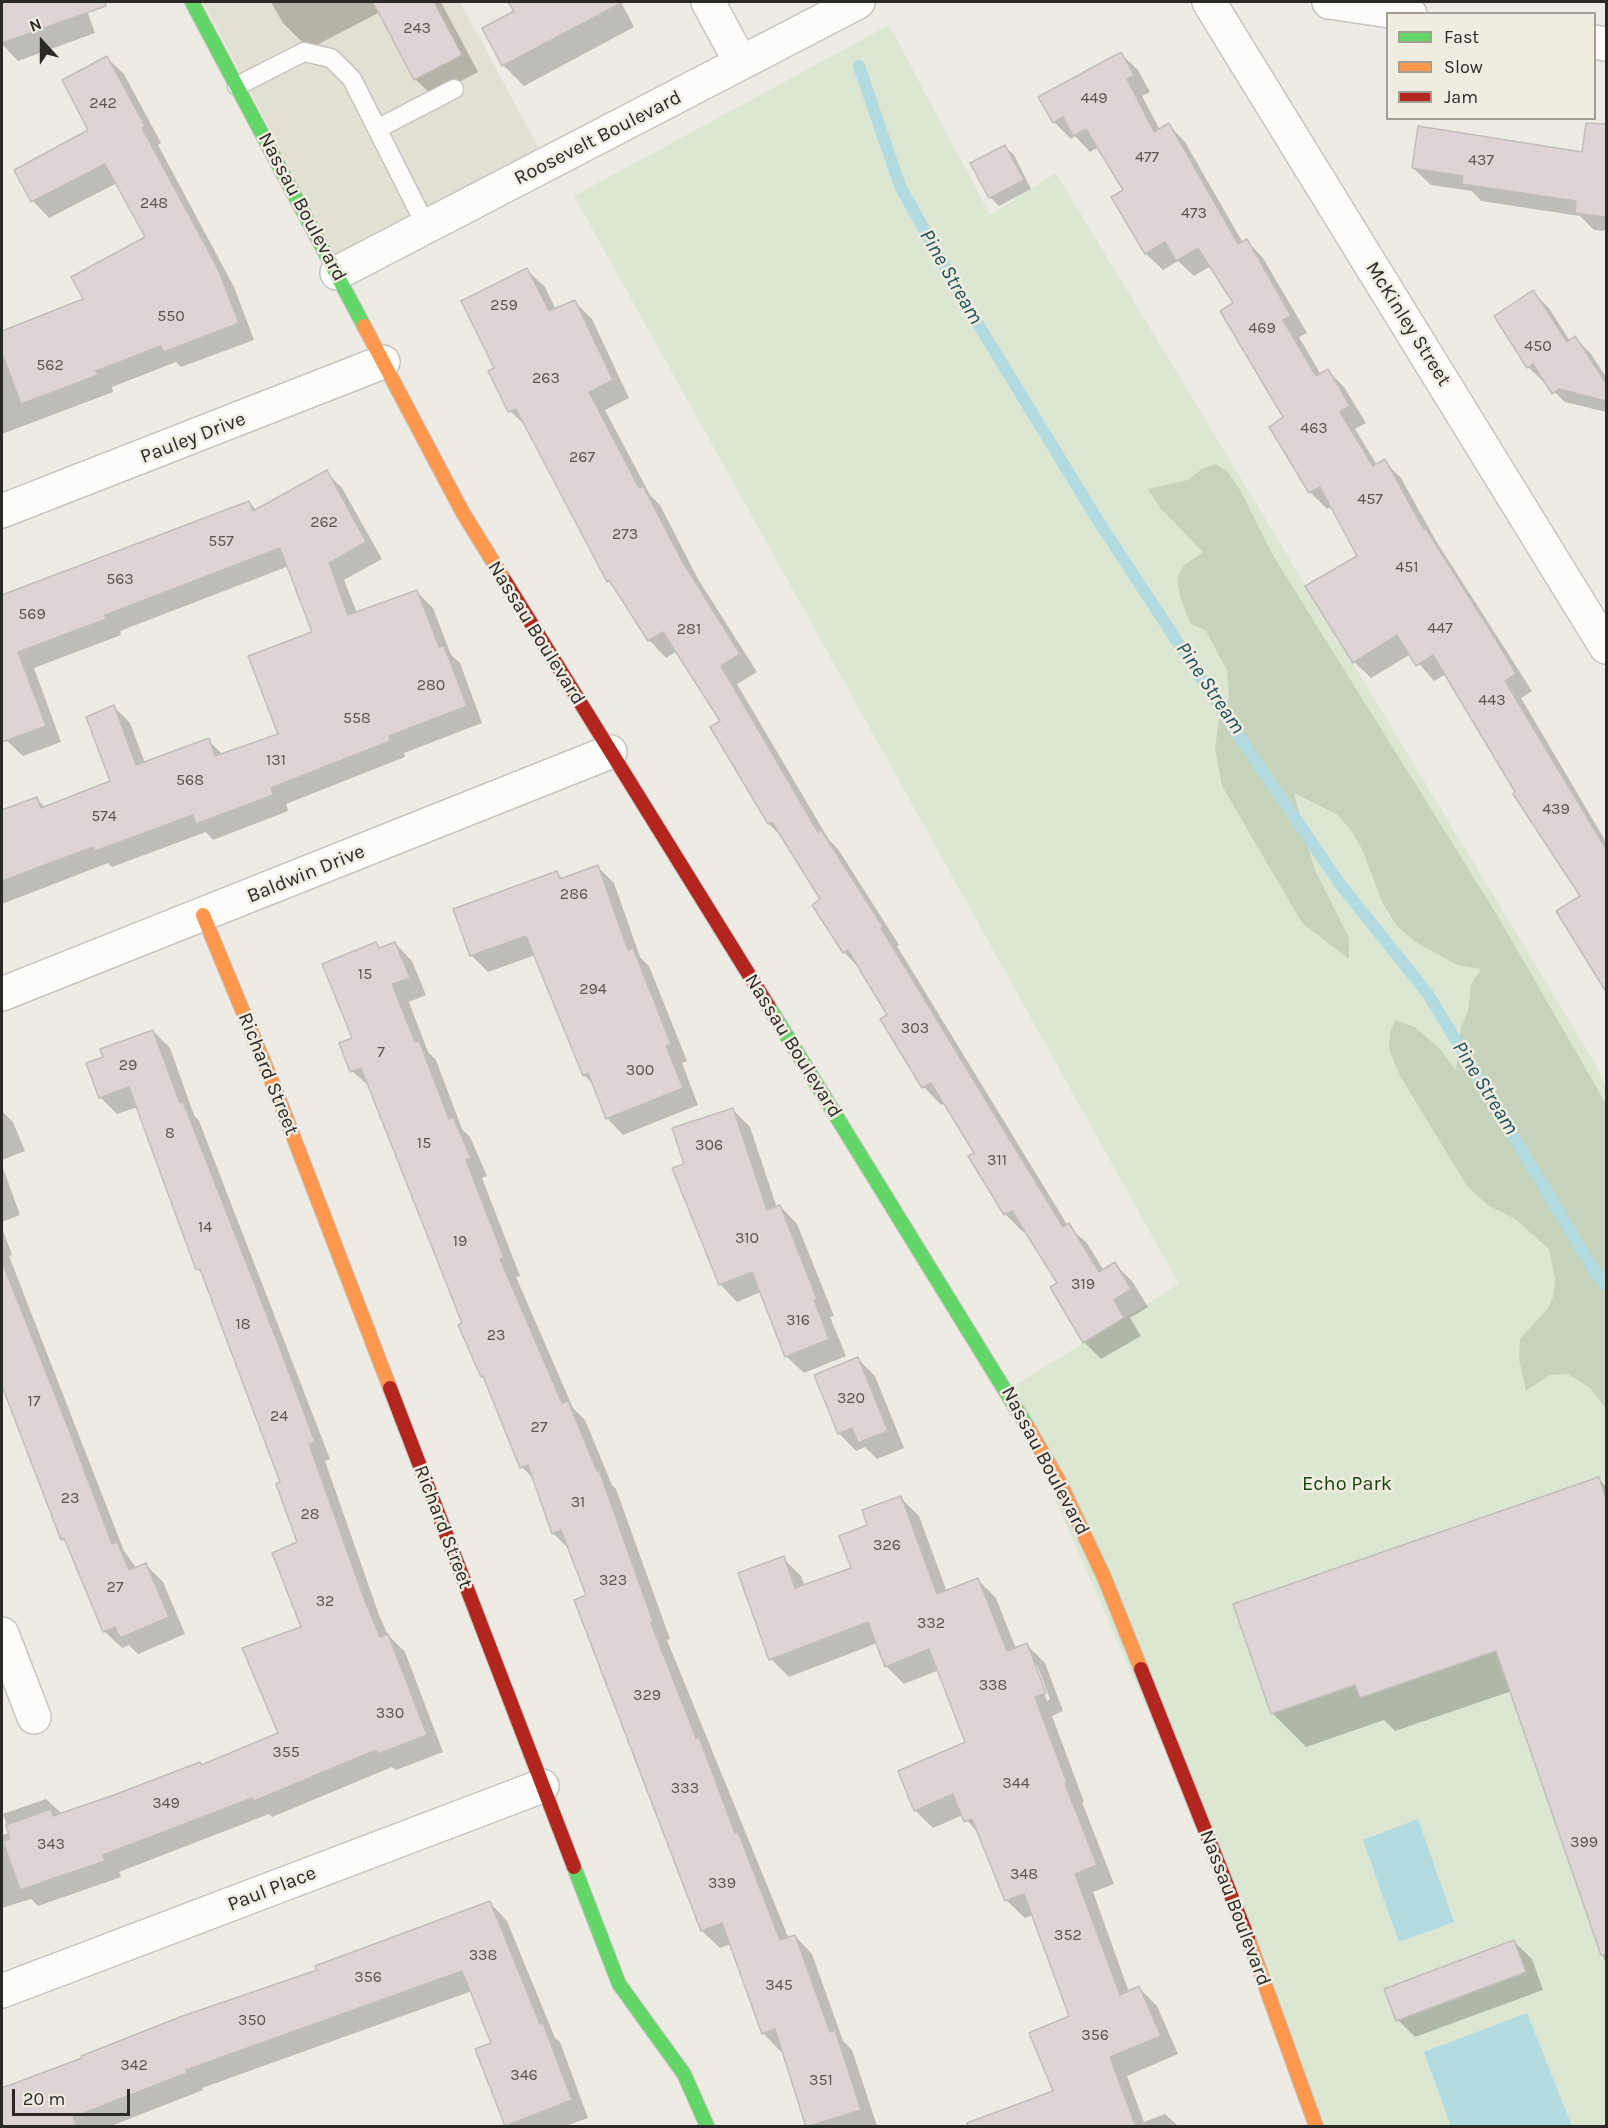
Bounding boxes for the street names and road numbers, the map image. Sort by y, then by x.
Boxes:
street label: Roosevelt Boulevard [510,85,686,191]
street label: Nassau Boulevard [253,128,351,286]
street label: McKinley Street [1360,257,1456,391]
street label: Pauley Drive [137,407,249,469]
street label: Nassau Boulevard [482,557,590,709]
street label: Baldwin Drive [244,839,368,909]
street label: Nassau Boulevard [739,970,847,1122]
street label: Richard Street [232,1009,304,1139]
street label: Nassau Boulevard [996,1382,1094,1540]
street label: Richard Street [408,1462,478,1592]
street label: Nassau Boulevard [1194,1827,1276,1989]
street label: Paul Place [224,1861,320,1917]

